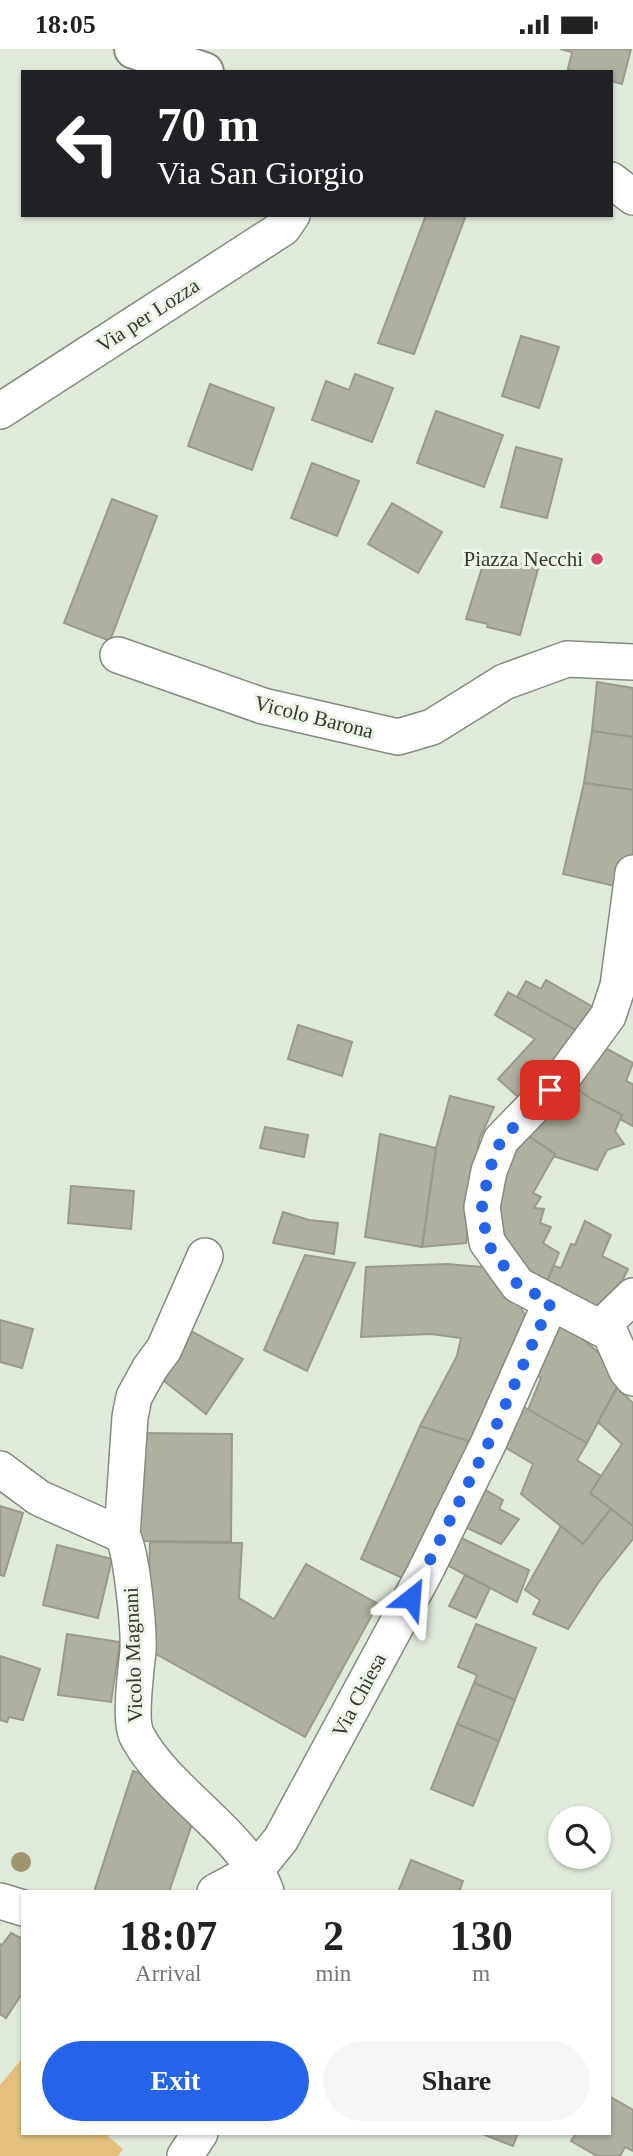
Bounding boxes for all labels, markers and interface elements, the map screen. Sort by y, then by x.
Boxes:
text: 18:05 [35,10,96,39]
text: 70 m [157,97,259,152]
icon: left [42,98,133,189]
text: Via San Giorgio [157,155,364,191]
street label: Via per Lozza [92,273,204,357]
place label: Piazza Necchi [463,547,583,571]
marker: Piazza Necchi [589,551,605,567]
street label: Vicolo Barona [252,691,377,744]
pin [520,1060,580,1120]
icon: arrive [531,1071,569,1109]
position arrow [374,1561,448,1635]
street label: Vicolo Magnani [119,1587,147,1723]
street label: Via Chiesa [327,1648,391,1741]
map controls [548,1806,611,1869]
button: search [548,1806,611,1869]
text: 18:07 [119,1913,217,1959]
text: 2 [323,1913,344,1959]
text: 130 [450,1913,513,1959]
text: Arrival [135,1961,202,1986]
text: min [316,1961,351,1986]
text: m [472,1961,490,1986]
button: Exit [42,2041,309,2121]
button: Share [323,2041,590,2121]

